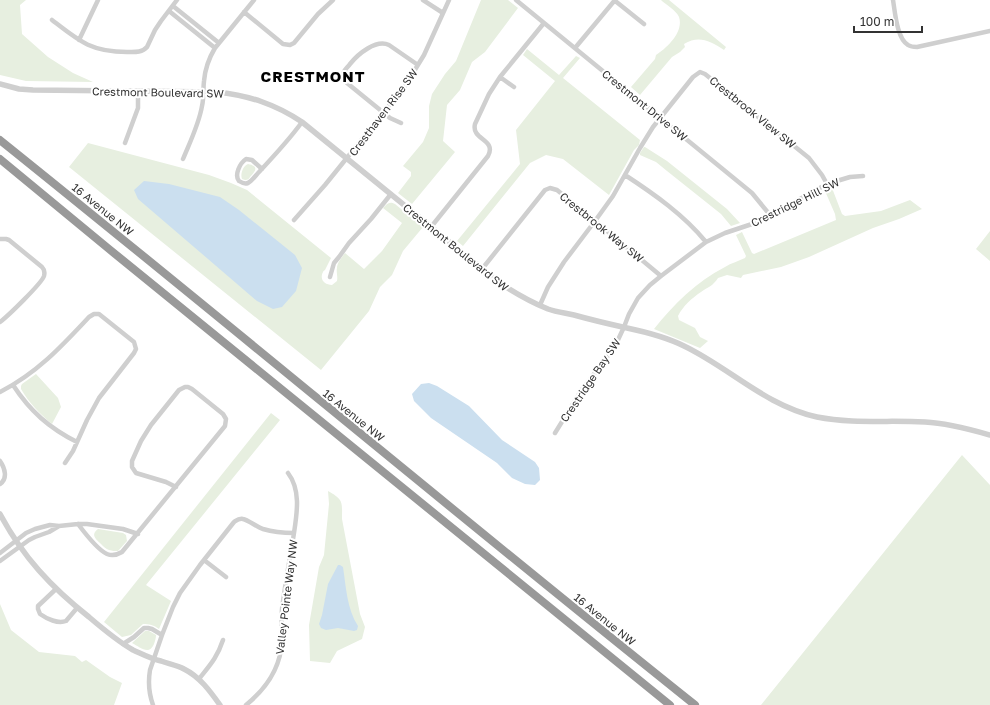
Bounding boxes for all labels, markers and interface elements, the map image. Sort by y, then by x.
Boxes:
scale bar [854,8,922,34]
text: 100 m [860,14,894,29]
street label: Cresthaven Rise SW [346,66,420,158]
district label: CRESTMONT [261,67,366,85]
street label: Crestmont Drive SW [600,67,691,144]
street label: Crestbrook View SW [707,73,799,151]
street label: Crestmont Boulevard SW [92,84,224,100]
street label: Crestridge Hill SW [749,175,842,229]
street label: 16 Avenue NW [70,180,137,238]
street label: Crestbrook Way SW [558,189,647,265]
street label: Crestmont Boulevard SW [401,200,512,294]
street label: Crestridge Bay SW [557,335,623,424]
street label: 16 Avenue NW [321,386,388,444]
street label: Valley Pointe Way NW [272,538,300,655]
street label: 16 Avenue NW [572,590,639,648]

